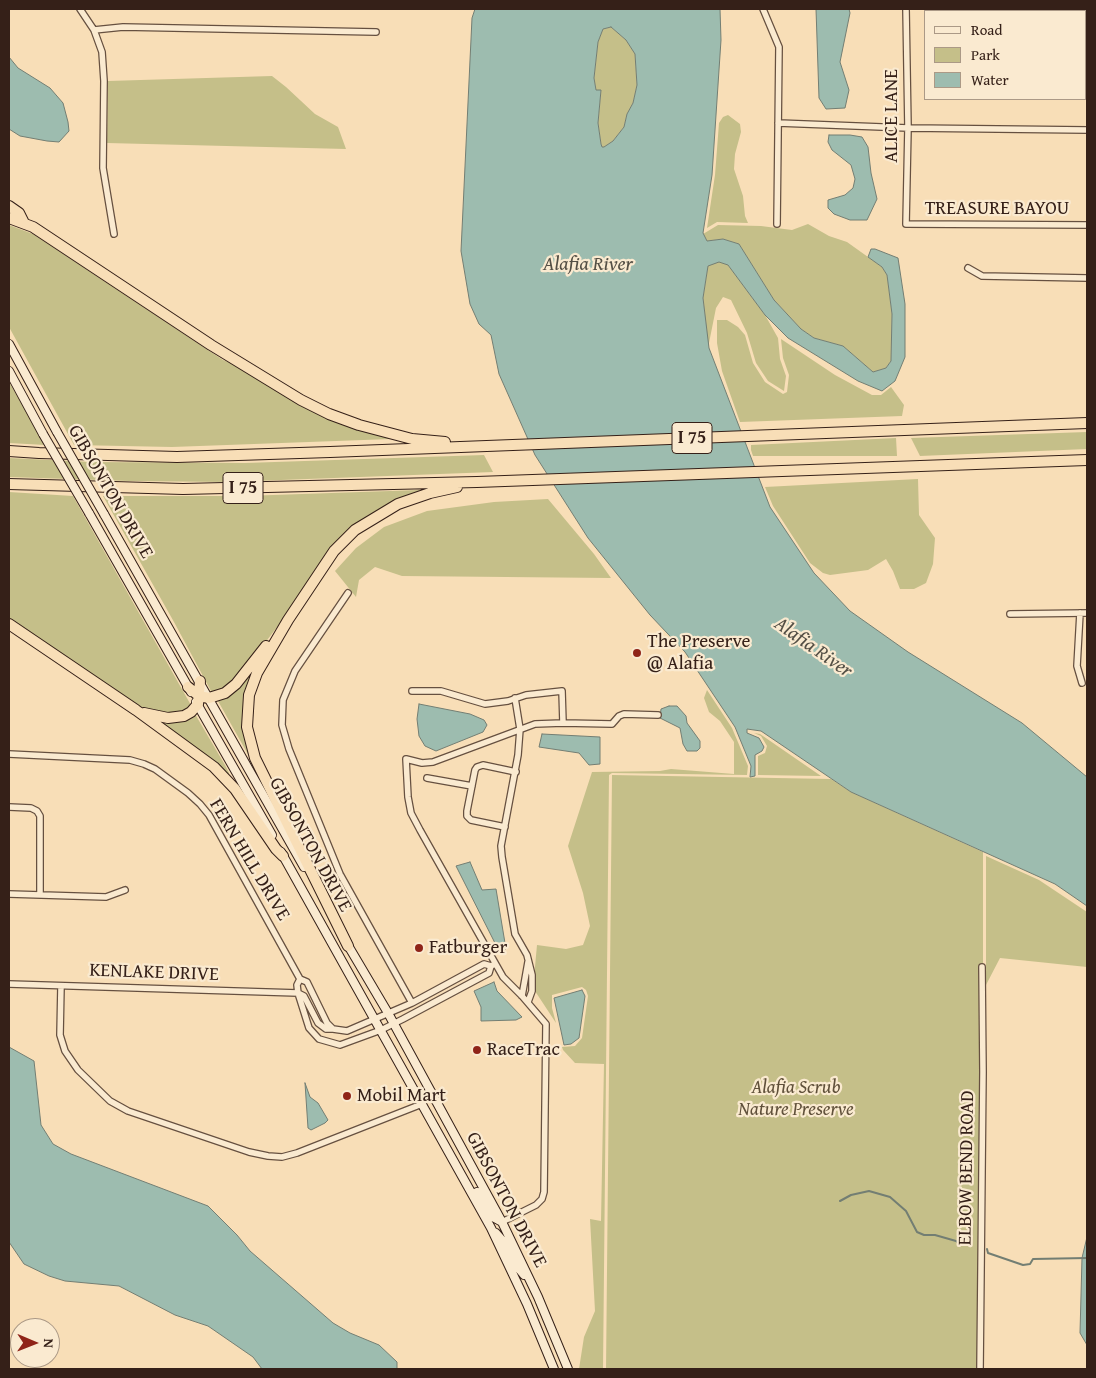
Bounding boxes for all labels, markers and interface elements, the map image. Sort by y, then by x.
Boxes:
legend [924,10,1086,100]
text: Road [971,19,1002,40]
text: Park [971,44,1000,65]
street label: ALICE LANE [881,69,903,163]
text: Water [971,69,1009,90]
street label: TREASURE BAYOU [925,198,1069,220]
water label: Alafia River [543,253,633,277]
street label: GIBSONTON DRIVE [63,421,157,563]
road number: I 75 [672,422,712,453]
road number: I 75 [223,472,263,503]
water label: Alafia River [769,612,857,684]
place label: The Preserve @ Alafia [647,631,750,675]
marker: The Preserve @ Alafia [631,647,643,659]
street label: GIBSONTON DRIVE [264,774,356,916]
street label: FERN HILL DRIVE [204,795,294,925]
place label: Fatburger [429,937,507,959]
marker: Fatburger [413,942,425,954]
street label: KENLAKE DRIVE [89,959,219,987]
place label: RaceTrac [487,1039,560,1061]
marker: RaceTrac [471,1044,483,1056]
park label: Alafia Scrub Nature Preserve [738,1077,854,1121]
place label: Mobil Mart [357,1085,446,1107]
marker: Mobil Mart [341,1090,353,1102]
street label: ELBOW BEND ROAD [954,1090,980,1246]
street label: GIBSONTON DRIVE [461,1128,551,1272]
north arrow [10,1318,60,1368]
text: N [39,1338,59,1348]

